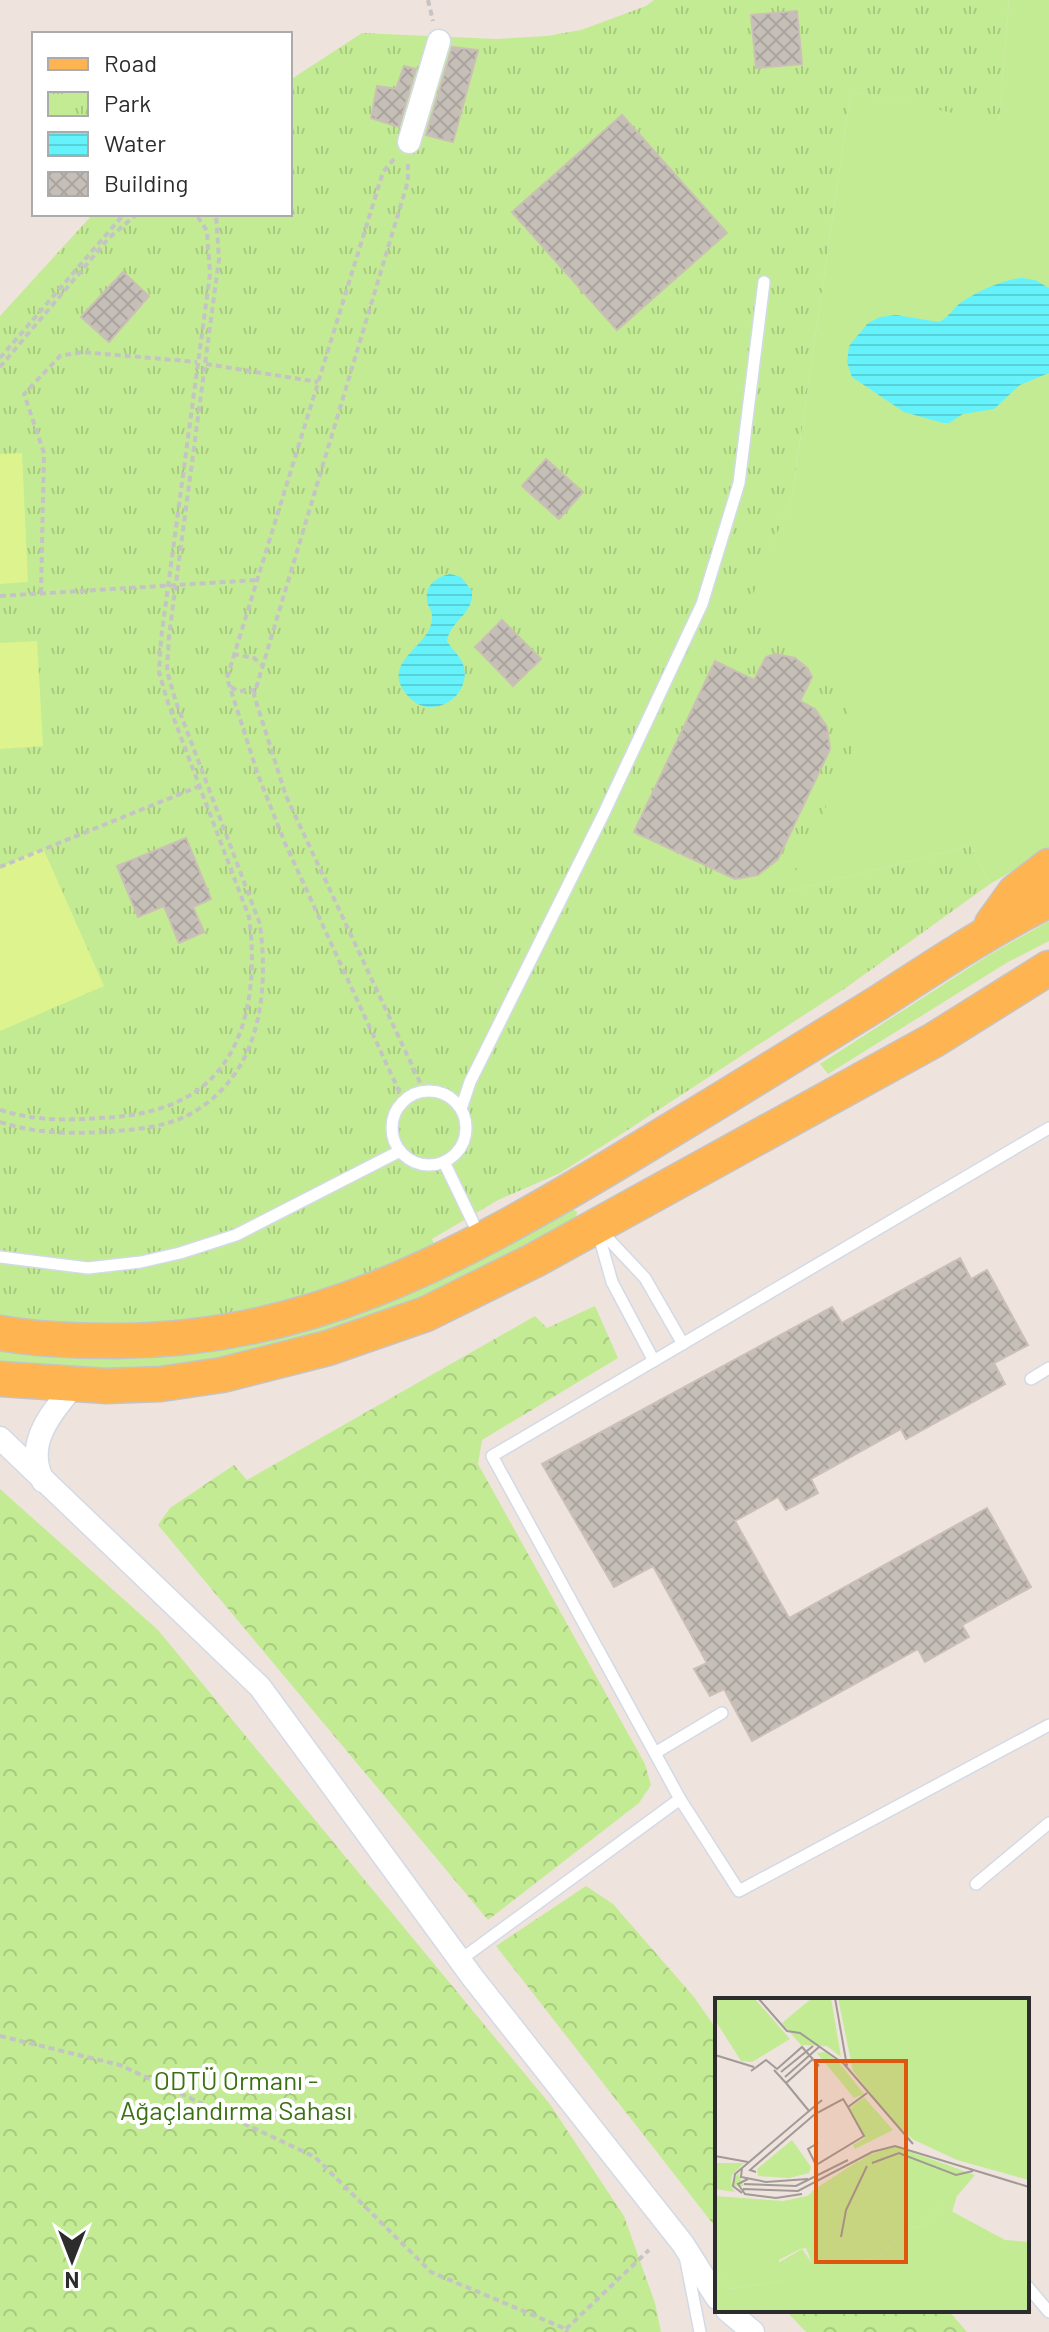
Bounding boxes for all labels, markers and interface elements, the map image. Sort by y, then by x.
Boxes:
legend [32,32,292,216]
text: Road [104,48,157,77]
text: Park [104,88,151,117]
text: Water [104,128,166,157]
text: Building [104,168,188,197]
inset map [715,1998,1029,2312]
park label: ODTÜ Ormanı - Ağaçlandırma Sahası [120,2064,352,2125]
north arrow [32,2220,112,2300]
text: N [65,2268,79,2294]

